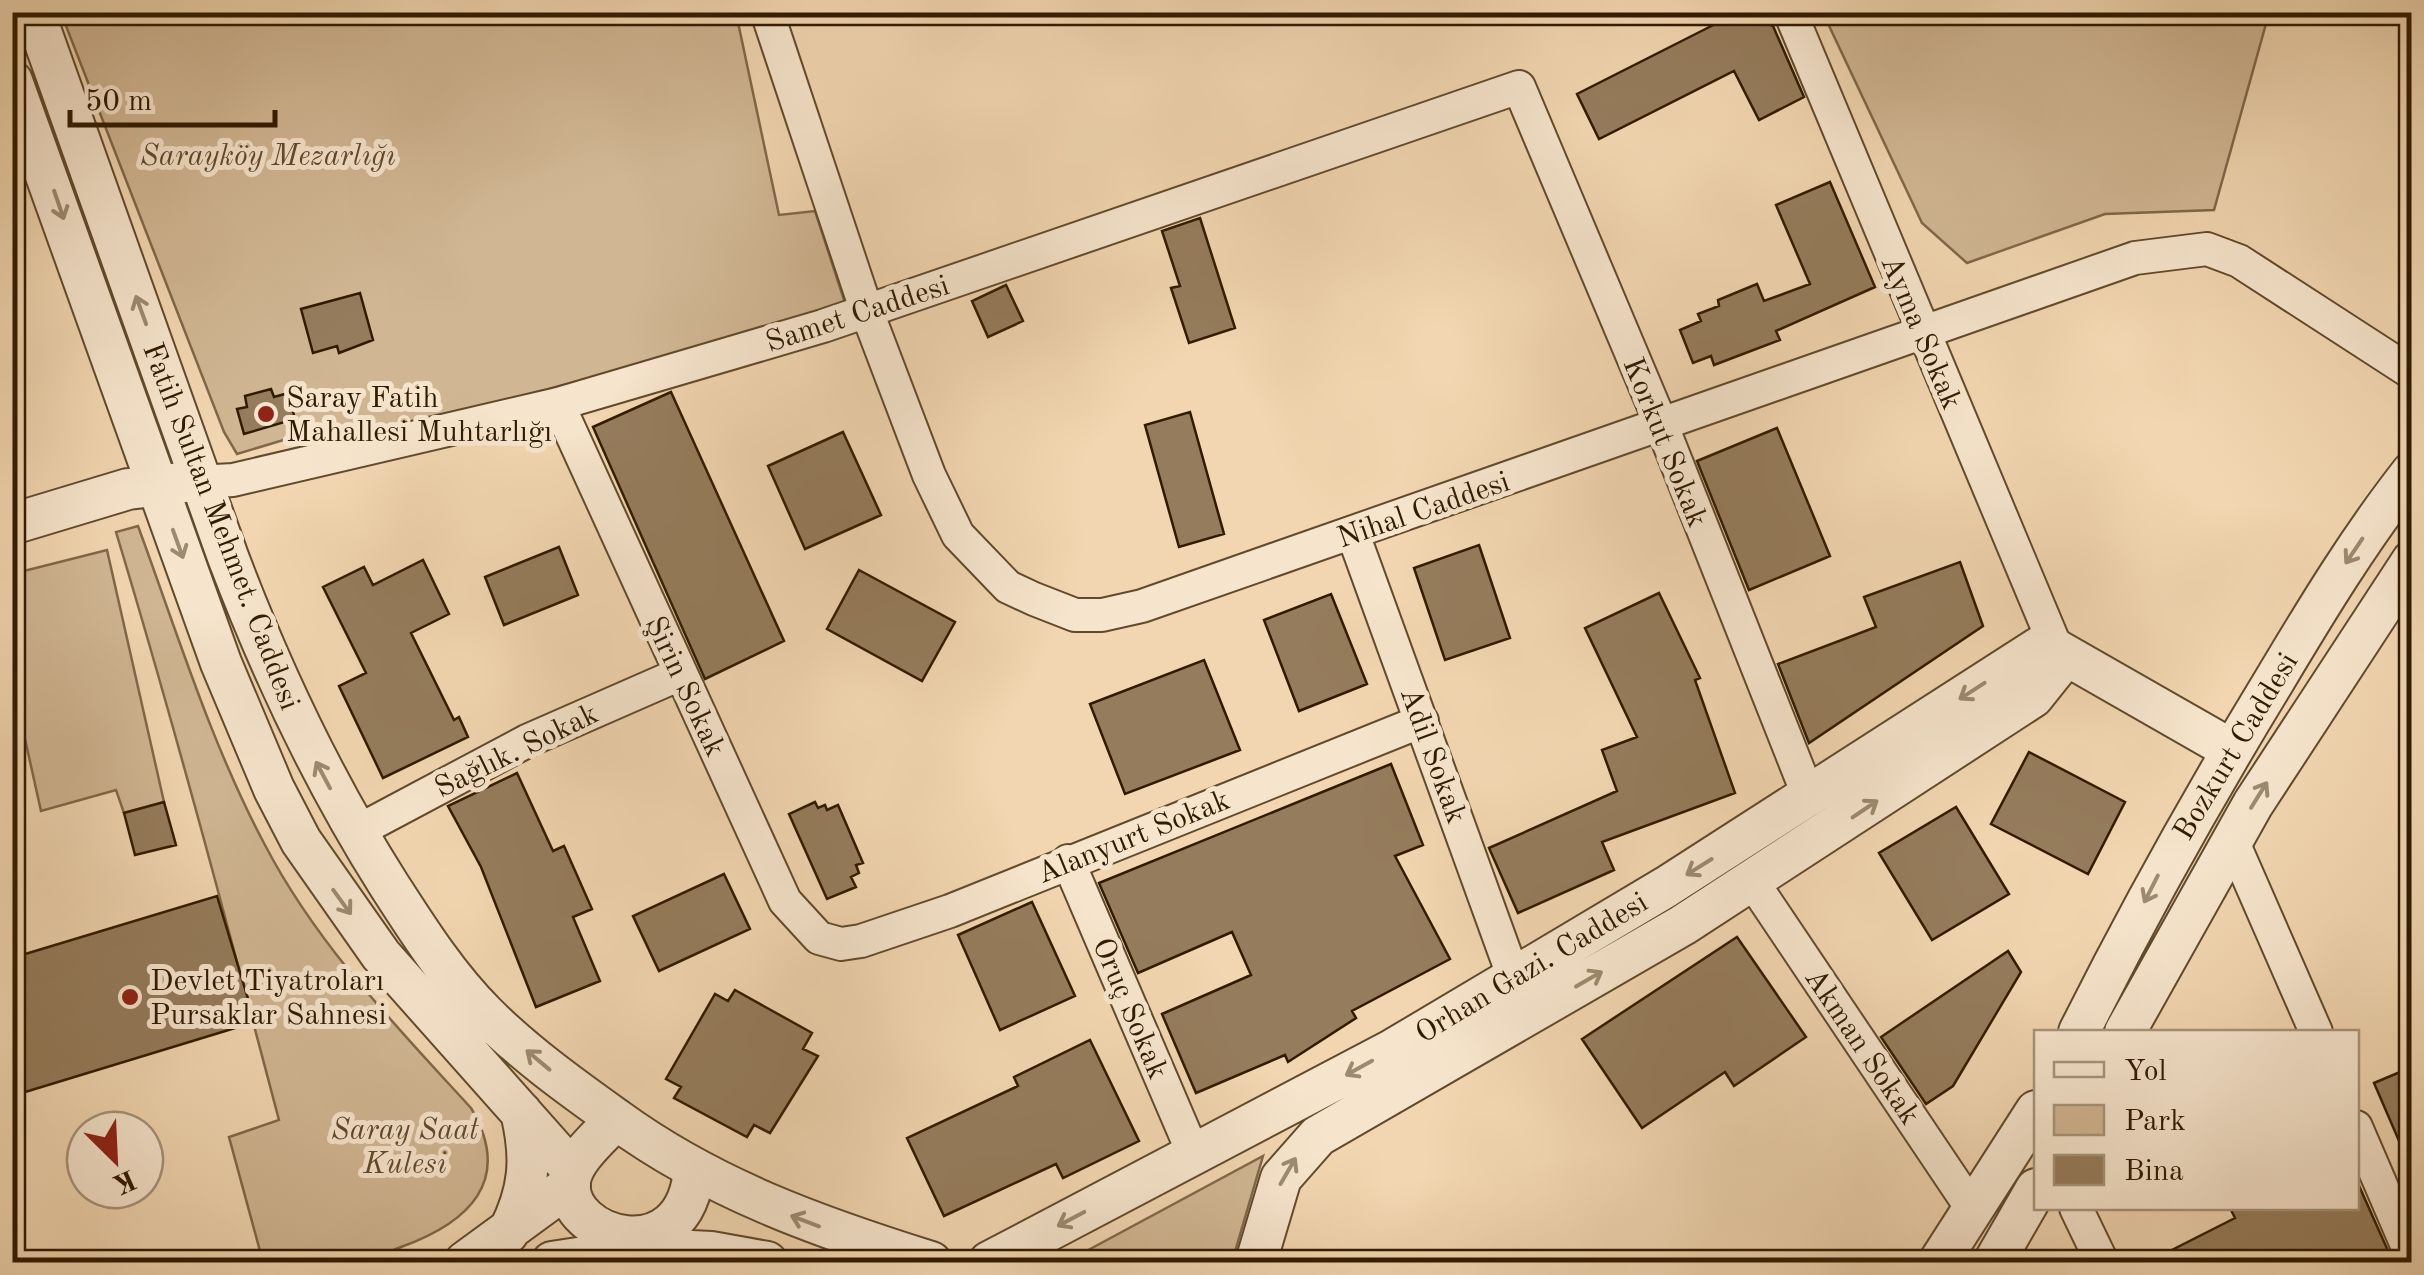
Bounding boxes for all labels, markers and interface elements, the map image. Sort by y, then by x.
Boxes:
scale bar [70,65,275,127]
text: 50 m [85,87,152,117]
park label: Sarayköy Mezarlığı [140,142,396,172]
one-way arrow [51,188,69,219]
street label: Ayma Sokak [1874,251,1966,414]
street label: Samet Caddesi [762,271,953,359]
one-way arrow [131,295,149,326]
street label: Fatih Sultan Mehmet. Caddesi [136,339,304,714]
street label: Korkut Sokak [1617,354,1712,532]
place label: Saray Fatih Mahallesi Muhtarlığı [286,384,552,448]
marker: Saray Fatih Mahallesi Muhtarlığı [255,403,277,425]
street label: Nihal Caddesi [1334,467,1514,554]
one-way arrow [171,528,189,560]
one-way arrow [2344,536,2365,564]
street label: Şirin Sokak [639,612,730,762]
street label: Bozkurt Caddesi [2169,648,2304,846]
one-way arrow [1958,680,1986,701]
street label: Adil Sokak [1394,684,1471,828]
street label: Sağlık. Sokak [430,699,603,804]
one-way arrow [312,761,332,790]
one-way arrow [2248,781,2269,810]
street label: Alanyurt Sokak [1033,786,1234,890]
one-way arrow [1851,798,1879,819]
one-way arrow [1685,856,1714,877]
one-way arrow [2141,874,2160,904]
one-way arrow [331,888,352,915]
street label: Orhan Gazi. Caddesi [1411,888,1653,1050]
street label: Oruç Sokak [1086,934,1172,1084]
street label: Akman Sokak [1798,964,1924,1131]
place label: Devlet Tiyatroları Pursaklar Sahnesi [150,967,387,1031]
one-way arrow [1574,969,1603,989]
marker: Devlet Tiyatroları Pursaklar Sahnesi [119,986,141,1008]
legend [2034,1030,2359,1210]
one-way arrow [526,1049,552,1071]
text: Yol [2124,1057,2167,1087]
one-way arrow [1345,1059,1375,1079]
text: Park [2124,1107,2186,1137]
north arrow [65,1110,165,1210]
park label: Saray Saat Kulesi [331,1116,479,1180]
one-way arrow [1278,1157,1298,1186]
text: Bina [2124,1157,2184,1187]
text: K [108,1163,139,1197]
one-way arrow [1057,1210,1087,1229]
one-way arrow [790,1211,821,1229]

